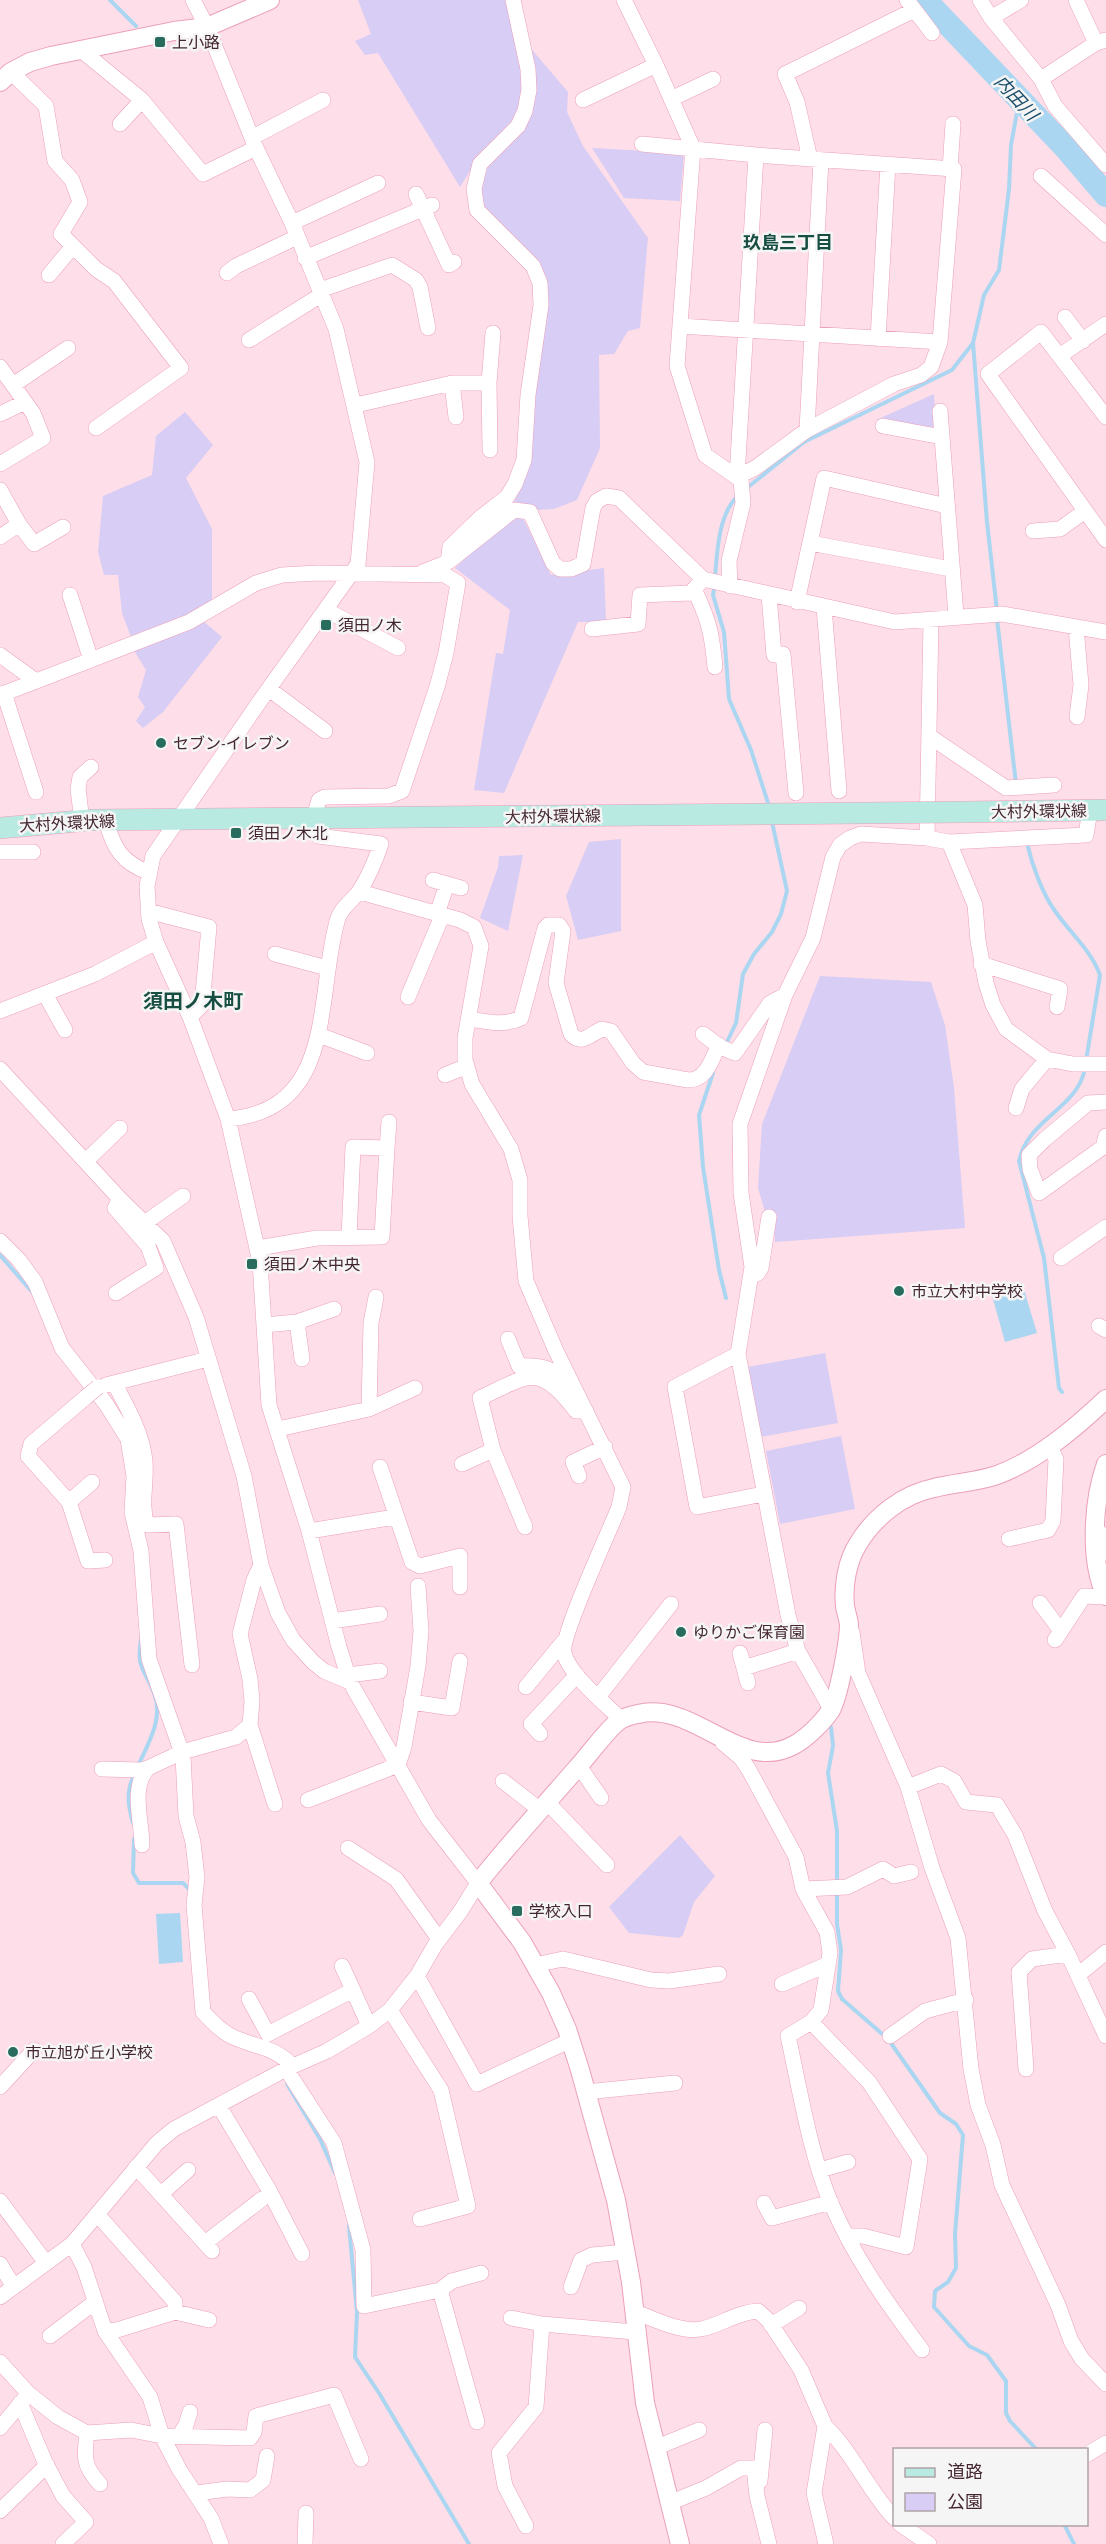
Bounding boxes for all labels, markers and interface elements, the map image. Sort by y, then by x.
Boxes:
place label: 上小路 [172,32,220,52]
marker: 上小路 [153,35,167,49]
water label: 内田川 [990,70,1045,127]
district label: 玖島三丁目 [743,231,833,254]
place label: 須田ノ木 [338,615,402,635]
marker: 須田ノ木 [319,618,333,632]
place label: セブン-イレブン [173,733,290,753]
marker: セブン-イレブン [154,736,168,750]
street label: 大村外環状線 [991,800,1087,822]
street label: 大村外環状線 [505,805,601,827]
street label: 大村外環状線 [19,811,115,835]
place label: 須田ノ木北 [248,823,328,843]
marker: 須田ノ木北 [229,826,243,840]
district label: 須田ノ木町 [143,988,243,1014]
place label: 須田ノ木中央 [264,1254,360,1274]
marker: 須田ノ木中央 [245,1257,259,1271]
place label: 市立大村中学校 [911,1281,1023,1301]
marker: 市立大村中学校 [892,1284,906,1298]
place label: ゆりかご保育園 [693,1622,805,1642]
marker: ゆりかご保育園 [674,1625,688,1639]
place label: 学校入口 [529,1901,593,1921]
marker: 学校入口 [510,1904,524,1918]
place label: 市立旭が丘小学校 [25,2042,153,2062]
marker: 市立旭が丘小学校 [6,2045,20,2059]
legend [893,2448,1088,2526]
text: 道路 [947,2460,983,2483]
text: 公園 [947,2490,983,2513]

